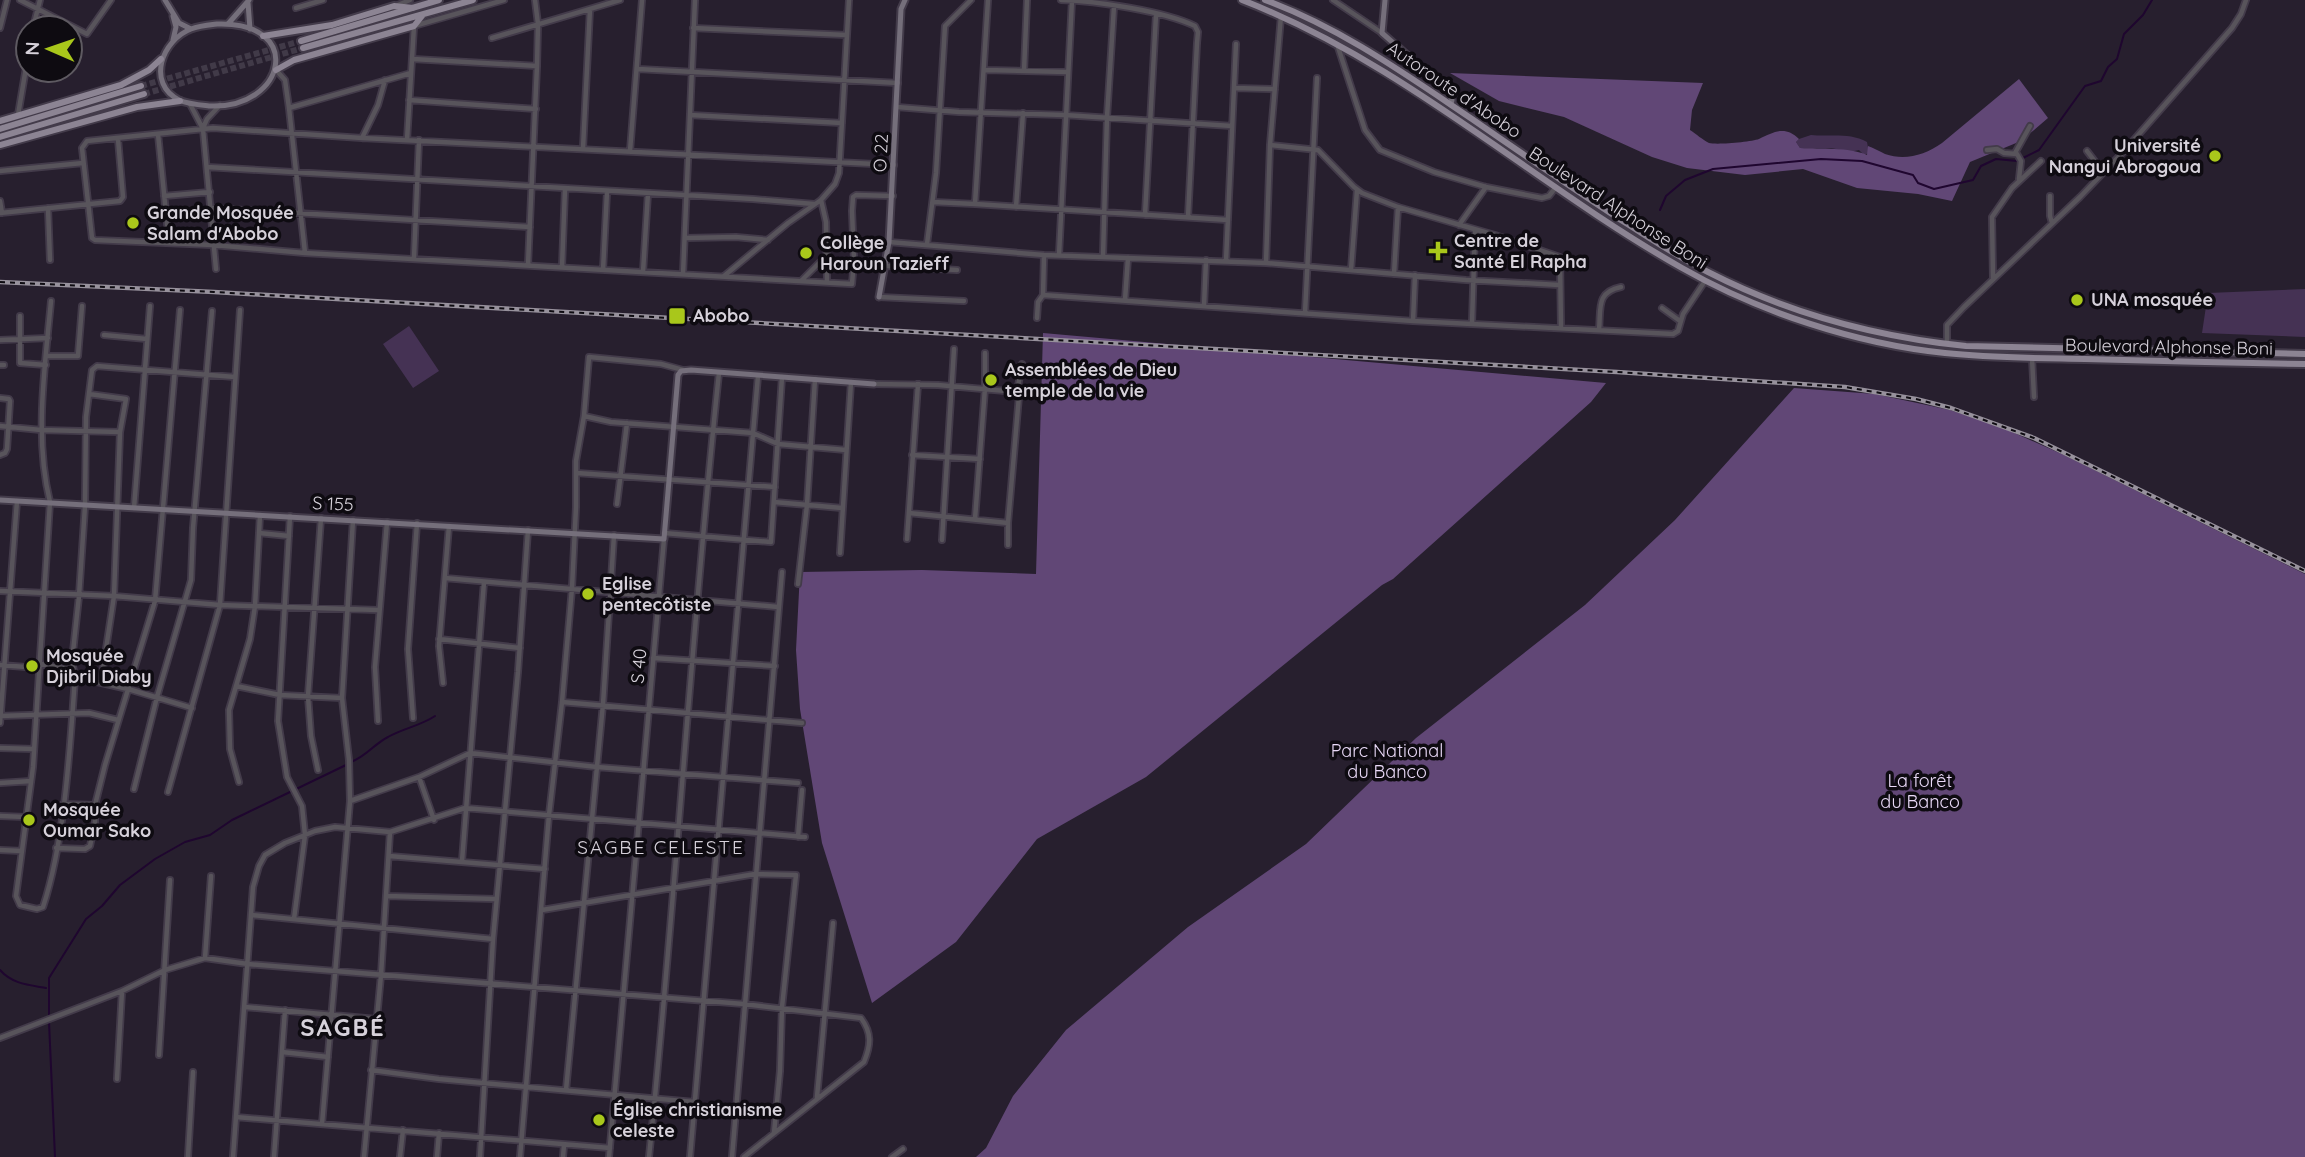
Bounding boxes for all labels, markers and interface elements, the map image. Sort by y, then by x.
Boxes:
north arrow [14,14,84,84]
street label: Autoroute d'Abobo [1383,36,1526,143]
text: N [20,41,44,56]
street label: O 22 [868,133,893,173]
place label: Université Nangui Abrogoua [2049,134,2201,178]
street label: Boulevard Alphonse Boni [1525,141,1712,274]
marker: Université Nangui Abrogoua [2207,148,2223,164]
place label: Grande Mosquée Salam d'Abobo [147,201,294,245]
marker: Grande Mosquée Salam d'Abobo [125,215,141,231]
place label: Centre de Santé El Rapha [1454,229,1587,273]
place label: Collège Haroun Tazieff [820,231,950,275]
marker: Centre de Santé El Rapha [1428,241,1448,261]
marker: Collège Haroun Tazieff [798,245,814,261]
place label: UNA mosquée [2091,288,2213,311]
marker: UNA mosquée [2069,292,2085,308]
place label: Abobo [693,304,750,327]
marker: Abobo [667,306,687,326]
street label: Boulevard Alphonse Boni [2065,333,2273,360]
place label: Assemblées de Dieu temple de la vie [1005,358,1177,402]
marker: Assemblées de Dieu temple de la vie [983,372,999,388]
street label: S 155 [312,491,354,516]
place label: Eglise pentecôtiste [602,572,711,616]
marker: Eglise pentecôtiste [580,586,596,602]
place label: Mosquée Djibril Diaby [46,644,152,688]
street label: S 40 [626,647,651,685]
marker: Mosquée Djibril Diaby [24,658,40,674]
park label: Parc National du Banco [1331,739,1443,783]
park label: La forêt du Banco [1880,769,1960,813]
place label: Mosquée Oumar Sako [43,798,151,842]
marker: Mosquée Oumar Sako [21,812,37,828]
district label: SAGBE CELESTE [577,835,745,859]
district label: SAGBÉ [300,1012,386,1042]
place label: Église christianisme celeste [613,1098,783,1142]
marker: Église christianisme celeste [591,1112,607,1128]

